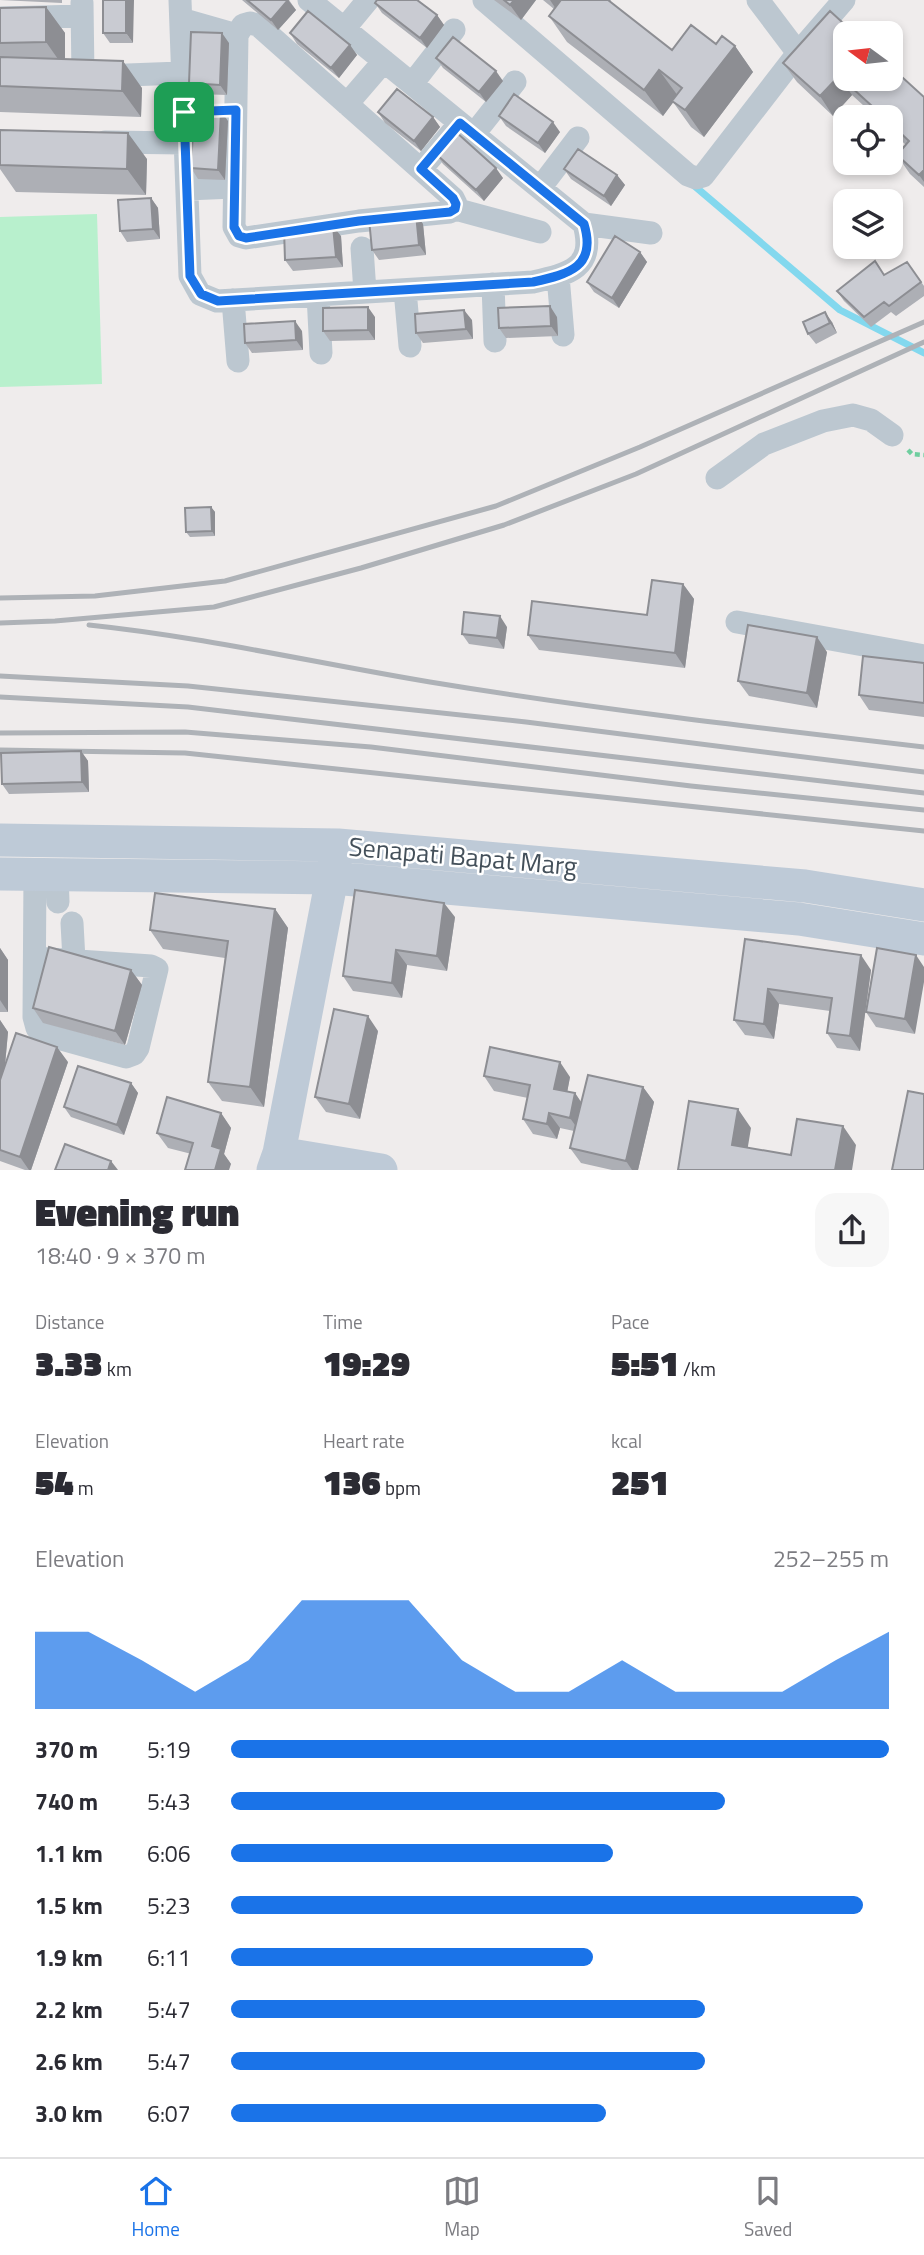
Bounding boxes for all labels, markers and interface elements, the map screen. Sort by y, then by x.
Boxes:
north arrow [833,21,903,91]
map controls [833,21,903,259]
pin [154,82,214,142]
icon: arrive [165,93,203,131]
button: locate [833,105,903,175]
button: layers [833,189,903,259]
street label: Senapati Bapat Marg [347,827,579,885]
text: Evening run [35,1183,239,1241]
button: share [815,1193,889,1267]
text: 18:40 · 9 × 370 m [35,1238,205,1273]
text: Distance [35,1307,104,1336]
text: Time [323,1307,363,1336]
text: Pace [611,1307,649,1336]
text: 3.33 [35,1336,103,1390]
text: 19:29 [323,1336,410,1390]
text: 5:51 [611,1336,679,1390]
text: km [103,1354,132,1383]
text: /km [679,1354,716,1383]
text: Elevation [35,1426,109,1455]
text: Heart rate [323,1426,405,1455]
text: kcal [611,1426,642,1455]
text: 54 [35,1455,74,1509]
text: 136 [323,1455,381,1509]
text: 251 [611,1455,669,1509]
text: m [74,1473,94,1502]
text: bpm [381,1473,421,1502]
text: Elevation [35,1541,124,1576]
text: 252–255 m [773,1541,889,1576]
text: 370 m [35,1732,98,1767]
text: 5:19 [147,1732,191,1767]
text: 740 m [35,1784,98,1819]
text: 5:43 [147,1784,191,1819]
text: 1.1 km [35,1836,103,1871]
text: 6:06 [147,1836,191,1871]
text: 1.5 km [35,1888,103,1923]
text: 5:23 [147,1888,191,1923]
text: 1.9 km [35,1940,103,1975]
text: 6:11 [147,1940,191,1975]
text: 2.2 km [35,1992,103,2027]
text: 5:47 [147,1992,191,2027]
text: 2.6 km [35,2044,103,2079]
text: 5:47 [147,2044,191,2079]
text: 3.0 km [35,2096,103,2131]
text: 6:07 [147,2096,191,2131]
tab: Home [132,2172,180,2243]
tab: Map [443,2172,481,2243]
tab: Saved [744,2172,792,2243]

